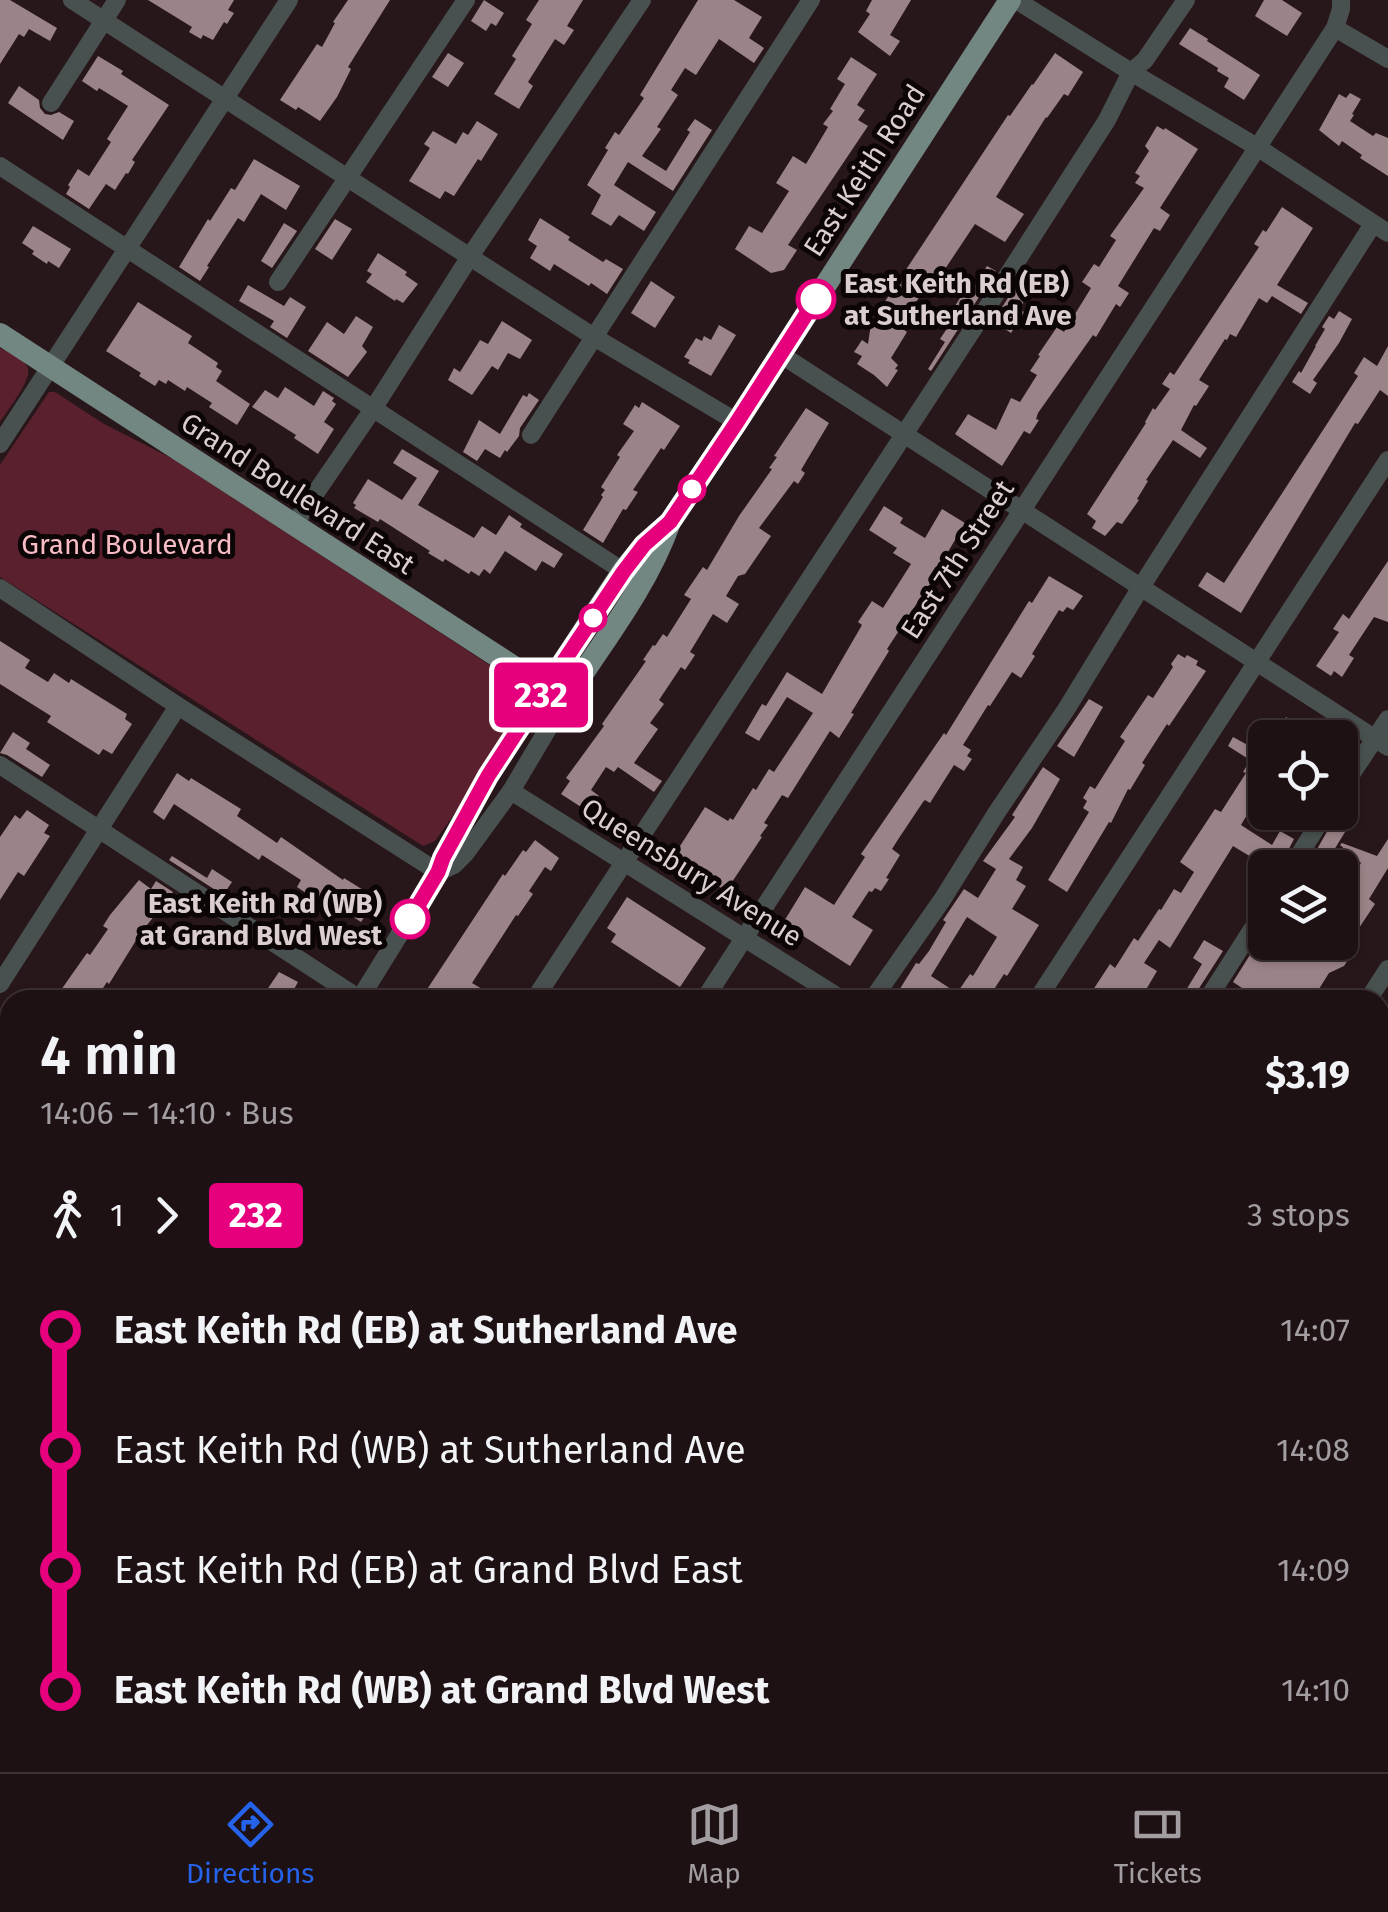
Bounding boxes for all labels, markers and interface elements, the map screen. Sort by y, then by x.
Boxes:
street label: East Keith Road [797,78,932,262]
place label: East Keith Rd (EB) at Sutherland Ave [844,267,1072,332]
marker: East Keith Rd (EB) at Sutherland Ave [797,280,835,318]
street label: Grand Boulevard East [175,406,421,582]
street label: East 7th Street [894,473,1021,645]
unlabelled marker [679,476,705,502]
park label: Grand Boulevard [21,528,233,561]
unlabelled marker [580,605,606,631]
line badge: 232 [484,662,598,728]
text: 232 [514,674,568,716]
map controls [1248,720,1358,960]
button: locate [1248,720,1358,830]
street label: Queensbury Avenue [575,791,808,954]
button: layers [1248,850,1358,960]
place label: East Keith Rd (WB) at Grand Blvd West [140,887,383,952]
marker: East Keith Rd (WB) at Grand Blvd West [391,900,429,938]
text: 4 min [40,1023,178,1089]
text: $3.19 [1265,1052,1350,1098]
text: 14:06 – 14:10 · Bus [40,1094,294,1132]
icon: walk [40,1188,95,1243]
icon: forward [139,1188,194,1243]
text: 232 [229,1194,283,1236]
text: 1 [110,1196,124,1234]
text: 3 stops [1247,1196,1350,1234]
text: East Keith Rd (EB) at Sutherland Ave [114,1307,738,1353]
text: 14:07 [1280,1311,1350,1349]
text: East Keith Rd (WB) at Sutherland Ave [114,1427,746,1473]
text: 14:08 [1276,1431,1350,1469]
text: East Keith Rd (EB) at Grand Blvd East [114,1547,743,1593]
text: 14:09 [1277,1551,1350,1589]
text: East Keith Rd (WB) at Grand Blvd West [114,1667,769,1713]
text: 14:10 [1281,1671,1350,1709]
tab: Directions [186,1797,314,1890]
tab: Map [687,1797,742,1890]
tab: Tickets [1114,1797,1202,1890]

